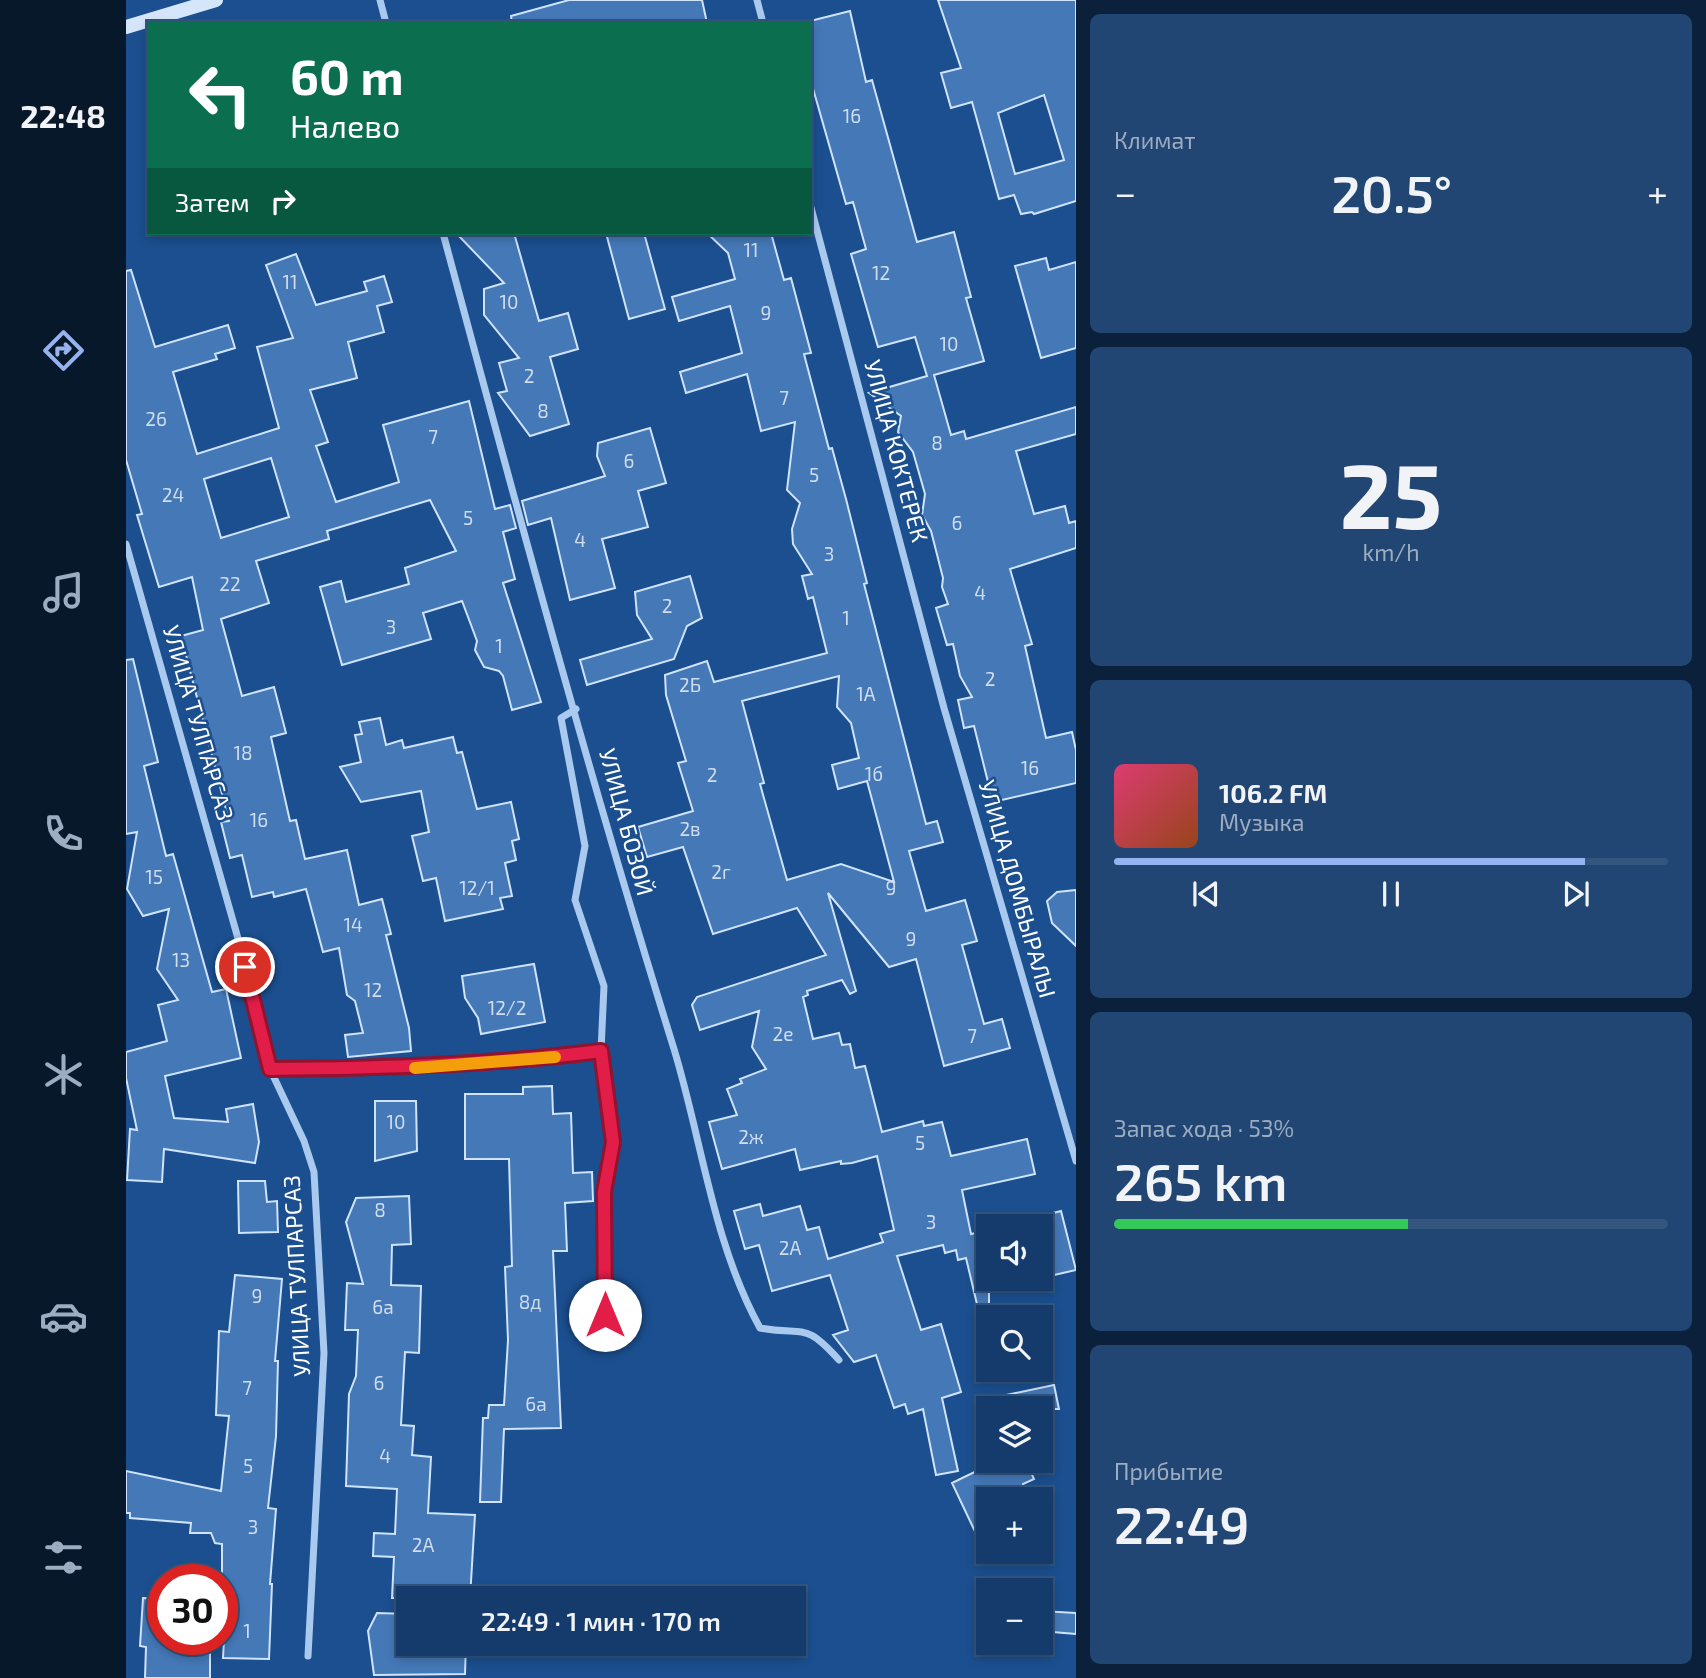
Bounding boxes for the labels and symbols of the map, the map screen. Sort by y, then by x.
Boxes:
house number: 16 [843,104,861,127]
house number: 11 [743,238,759,261]
house number: 12 [872,261,890,284]
house number: 11 [282,270,298,293]
house number: 10 [499,290,519,313]
house number: 9 [761,301,771,324]
house number: 10 [939,332,959,355]
street label: УЛИЦА КОКТЕРЕК [859,357,935,545]
house number: 2 [524,364,534,387]
house number: 7 [779,386,789,409]
house number: 8 [537,399,549,422]
house number: 26 [145,407,167,430]
house number: 7 [428,425,438,448]
house number: 8 [931,431,943,454]
house number: 6 [624,449,634,472]
house number: 5 [809,463,819,486]
house number: 24 [162,483,184,506]
house number: 5 [463,506,473,529]
house number: 6 [952,511,962,534]
house number: 4 [574,528,586,551]
house number: 3 [824,542,834,565]
house number: 22 [219,572,241,595]
house number: 4 [974,581,986,604]
house number: 2 [662,594,672,617]
house number: 1 [842,606,850,629]
house number: 3 [386,615,396,638]
street label: УЛИЦА ТУЛПАРСАЗ [158,622,240,824]
house number: 1 [495,634,503,657]
house number: 2 [985,667,995,690]
house number: 2Б [679,673,701,696]
house number: 1А [856,682,876,705]
house number: 18 [233,741,253,764]
street label: УЛИЦА БОЗОЙ [594,745,660,898]
house number: 16 [1021,756,1039,779]
house number: 1б [865,762,883,785]
house number: 2 [707,763,717,786]
street label: УЛИЦА ДОМБЫРАЛЫ [973,777,1062,1001]
house number: 16 [250,808,268,831]
house number: 2в [679,817,701,840]
house number: 2г [711,860,731,883]
house number: 15 [145,865,163,888]
house number: 12/1 [459,876,495,899]
house number: 9 [886,876,896,899]
house number: 14 [343,913,363,936]
house number: 9 [906,927,916,950]
pin [215,937,275,997]
house number: 13 [172,948,190,971]
house number: 12 [364,978,382,1001]
house number: 12/2 [488,996,526,1019]
house number: 2е [773,1022,793,1045]
house number: 7 [967,1024,977,1047]
house number: 10 [386,1110,406,1133]
house number: 2ж [738,1125,764,1148]
house number: 5 [915,1131,925,1154]
street label: УЛИЦА ТУЛПАРСАЗ [277,1175,315,1378]
house number: 8 [374,1198,386,1221]
house number: 3 [926,1210,936,1233]
house number: 2А [779,1236,801,1259]
position arrow [568,1278,642,1352]
house number: 9 [252,1284,262,1307]
house number: 8д [519,1290,541,1313]
house number: 6а [372,1295,394,1318]
house number: 6 [374,1371,384,1394]
house number: 7 [242,1376,252,1399]
house number: 6а [525,1392,547,1415]
house number: 4 [379,1444,391,1467]
house number: 5 [243,1454,253,1477]
house number: 3 [248,1515,258,1538]
house number: 2А [412,1533,434,1556]
speed limit sign: 30 [147,1564,238,1655]
house number: 1 [243,1619,251,1642]

